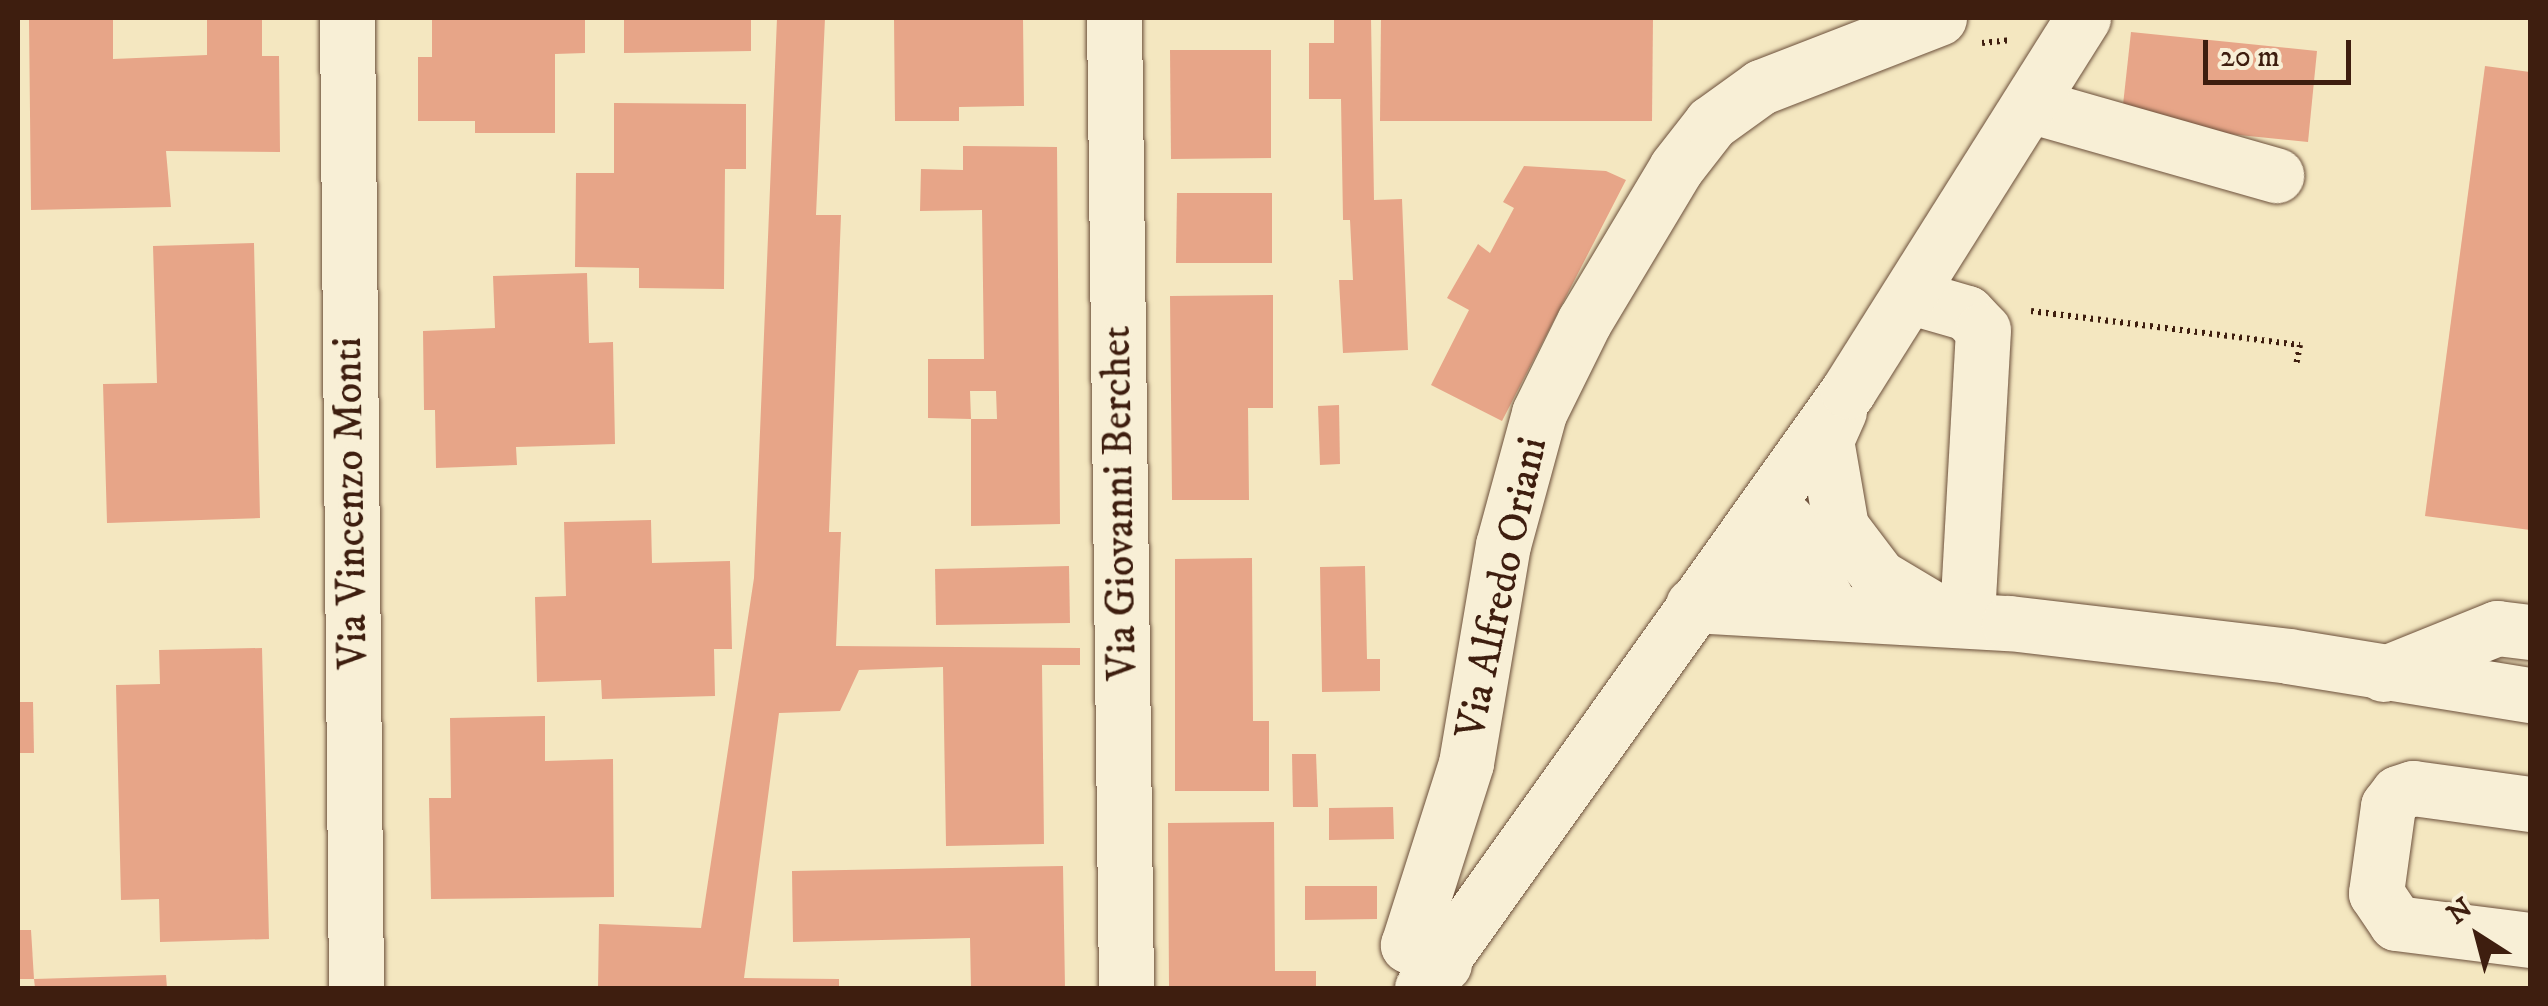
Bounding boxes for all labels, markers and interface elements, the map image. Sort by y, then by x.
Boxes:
scale bar [2208,20,2356,82]
text: 20 m [2220,39,2280,76]
street label: Via Giovanni Berchet [1092,325,1148,681]
street label: Via Vincenzo Monti [323,337,379,669]
street label: Via Alfredo Oriani [1445,433,1559,743]
north arrow [2428,886,2528,986]
text: N [2440,890,2480,932]

